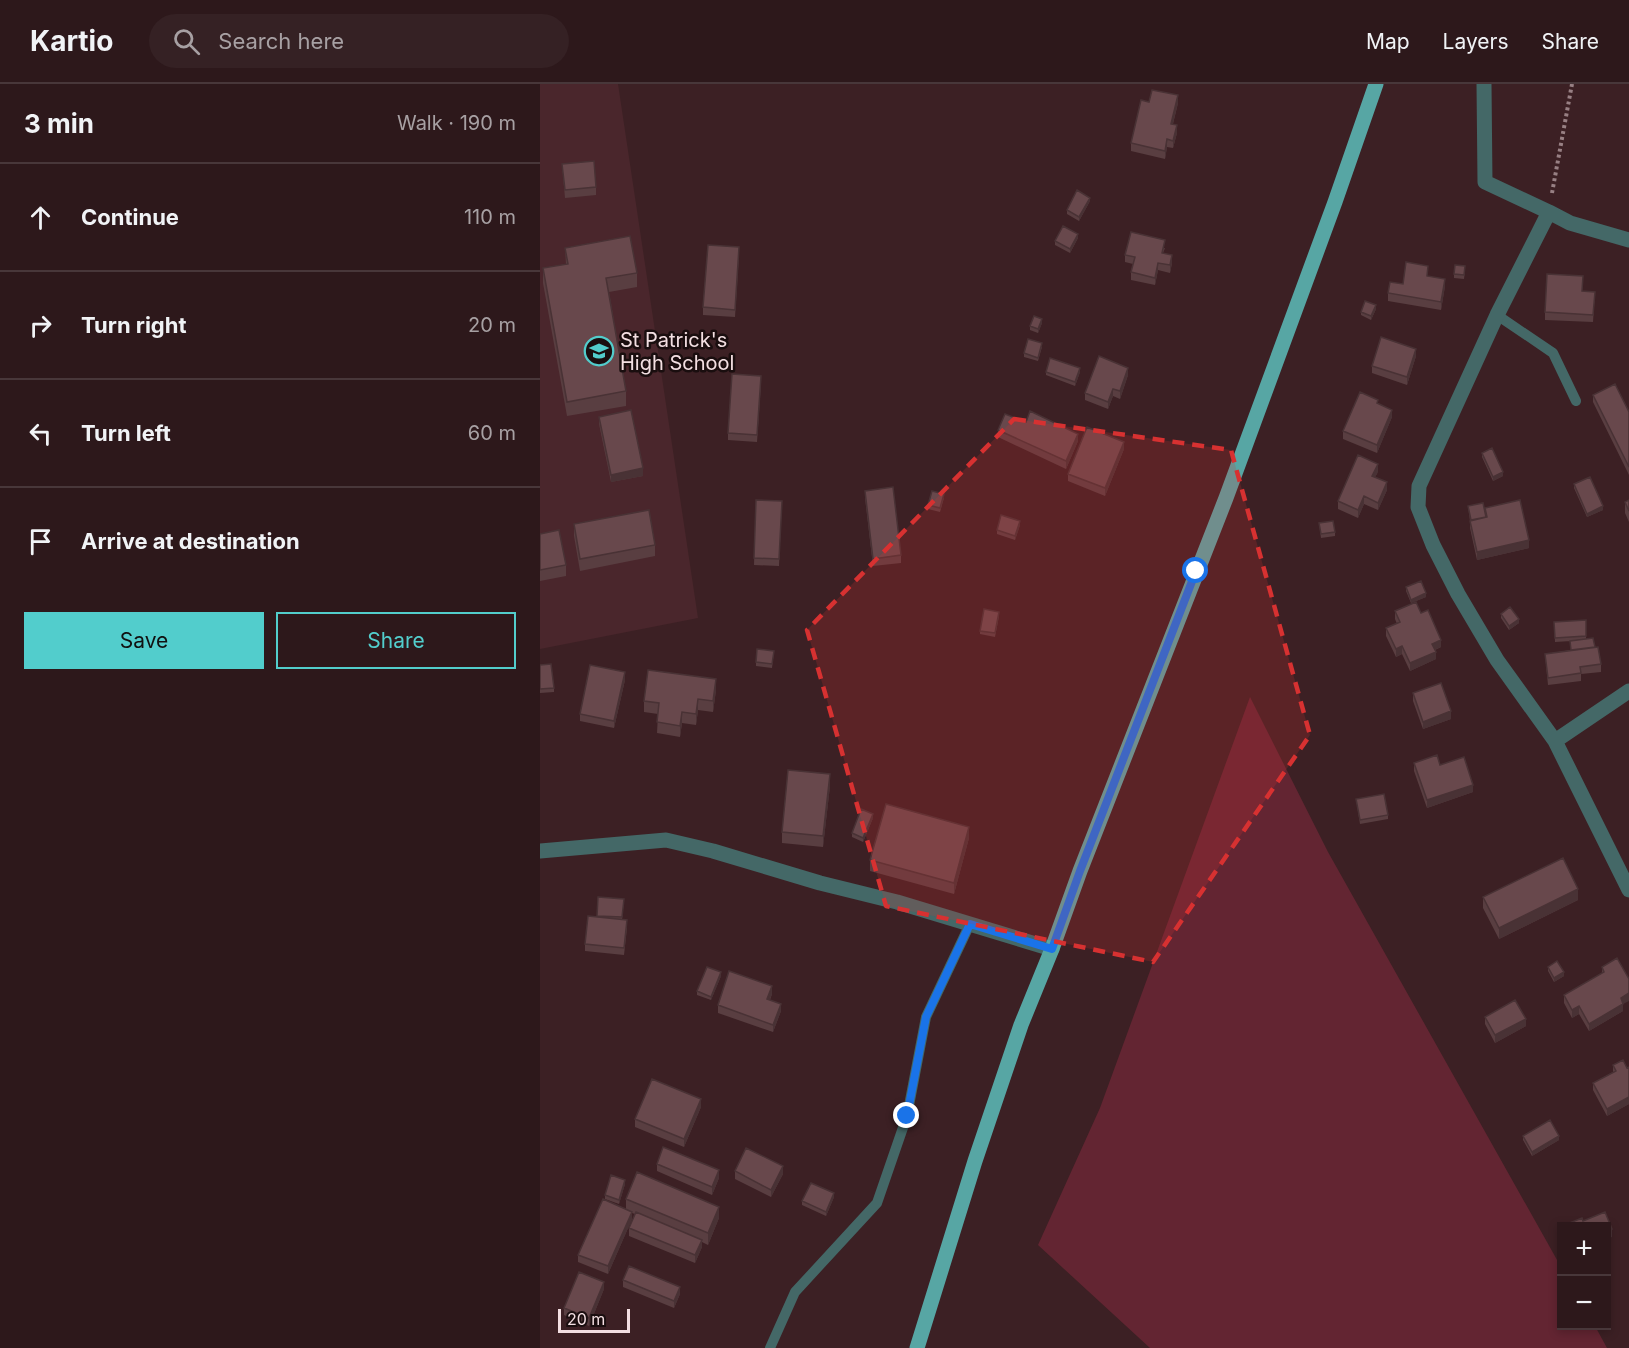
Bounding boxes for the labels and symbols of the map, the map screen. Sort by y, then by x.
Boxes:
place label: St Patrick's High School [620,328,734,375]
school or university icon: St Patrick's High School [583,335,615,367]
route start [1182,557,1208,583]
route end [893,1102,919,1128]
scale bar [558,1306,630,1334]

